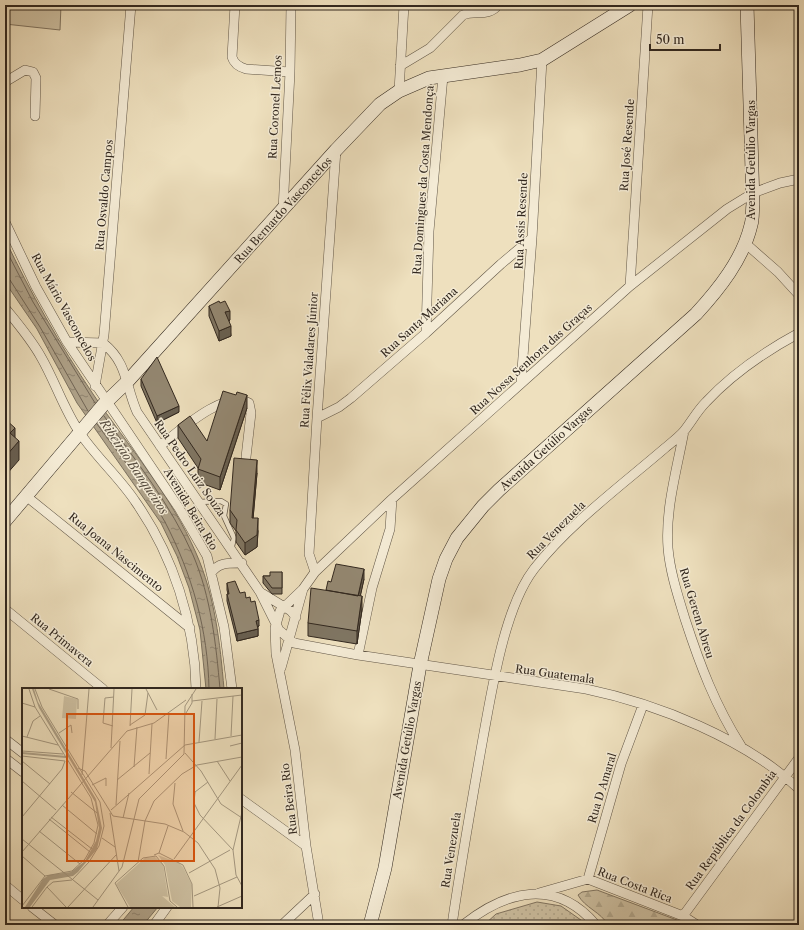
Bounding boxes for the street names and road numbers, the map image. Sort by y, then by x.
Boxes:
street label: Rua Coronel Lemos [265,54,285,159]
street label: Rua Domingues da Costa Mendonça [409,85,437,275]
street label: Rua José Resende [617,98,637,192]
street label: Avenida Getúlio Vargas [744,100,758,221]
street label: Rua Osvaldo Campos [92,139,116,251]
street label: Rua Bernardo Vasconcelos [231,154,335,266]
street label: Rua Assis Resende [511,172,531,270]
street label: Rua Mário Vasconcelos [29,251,100,364]
street label: Rua Santa Mariana [378,284,460,360]
street label: Rua Félix Valadares Júnior [297,291,321,429]
street label: Rua Nossa Senhora das Graças [467,300,595,418]
street label: Avenida Getúlio Vargas [496,403,595,494]
street label: Rua Pedro Luiz Souza [151,417,229,519]
street label: Avenida Beira Rio [160,465,221,553]
street label: Rua Venezuela [524,498,588,562]
street label: Rua Joana Nascimento [66,510,166,595]
street label: Rua Gerem Abreu [677,566,718,660]
street label: Rua Primavera [28,610,96,670]
street label: Rua Guatemala [514,661,596,687]
street label: Avenida Getúlio Vargas [390,680,424,801]
street label: Rua D Amaral [585,751,620,825]
street label: Rua Beira Rio [278,762,300,836]
street label: Rua República da Colombia [683,767,779,893]
street label: Rua Venezuela [438,811,464,889]
street label: Rua Costa Rica [596,864,674,906]

